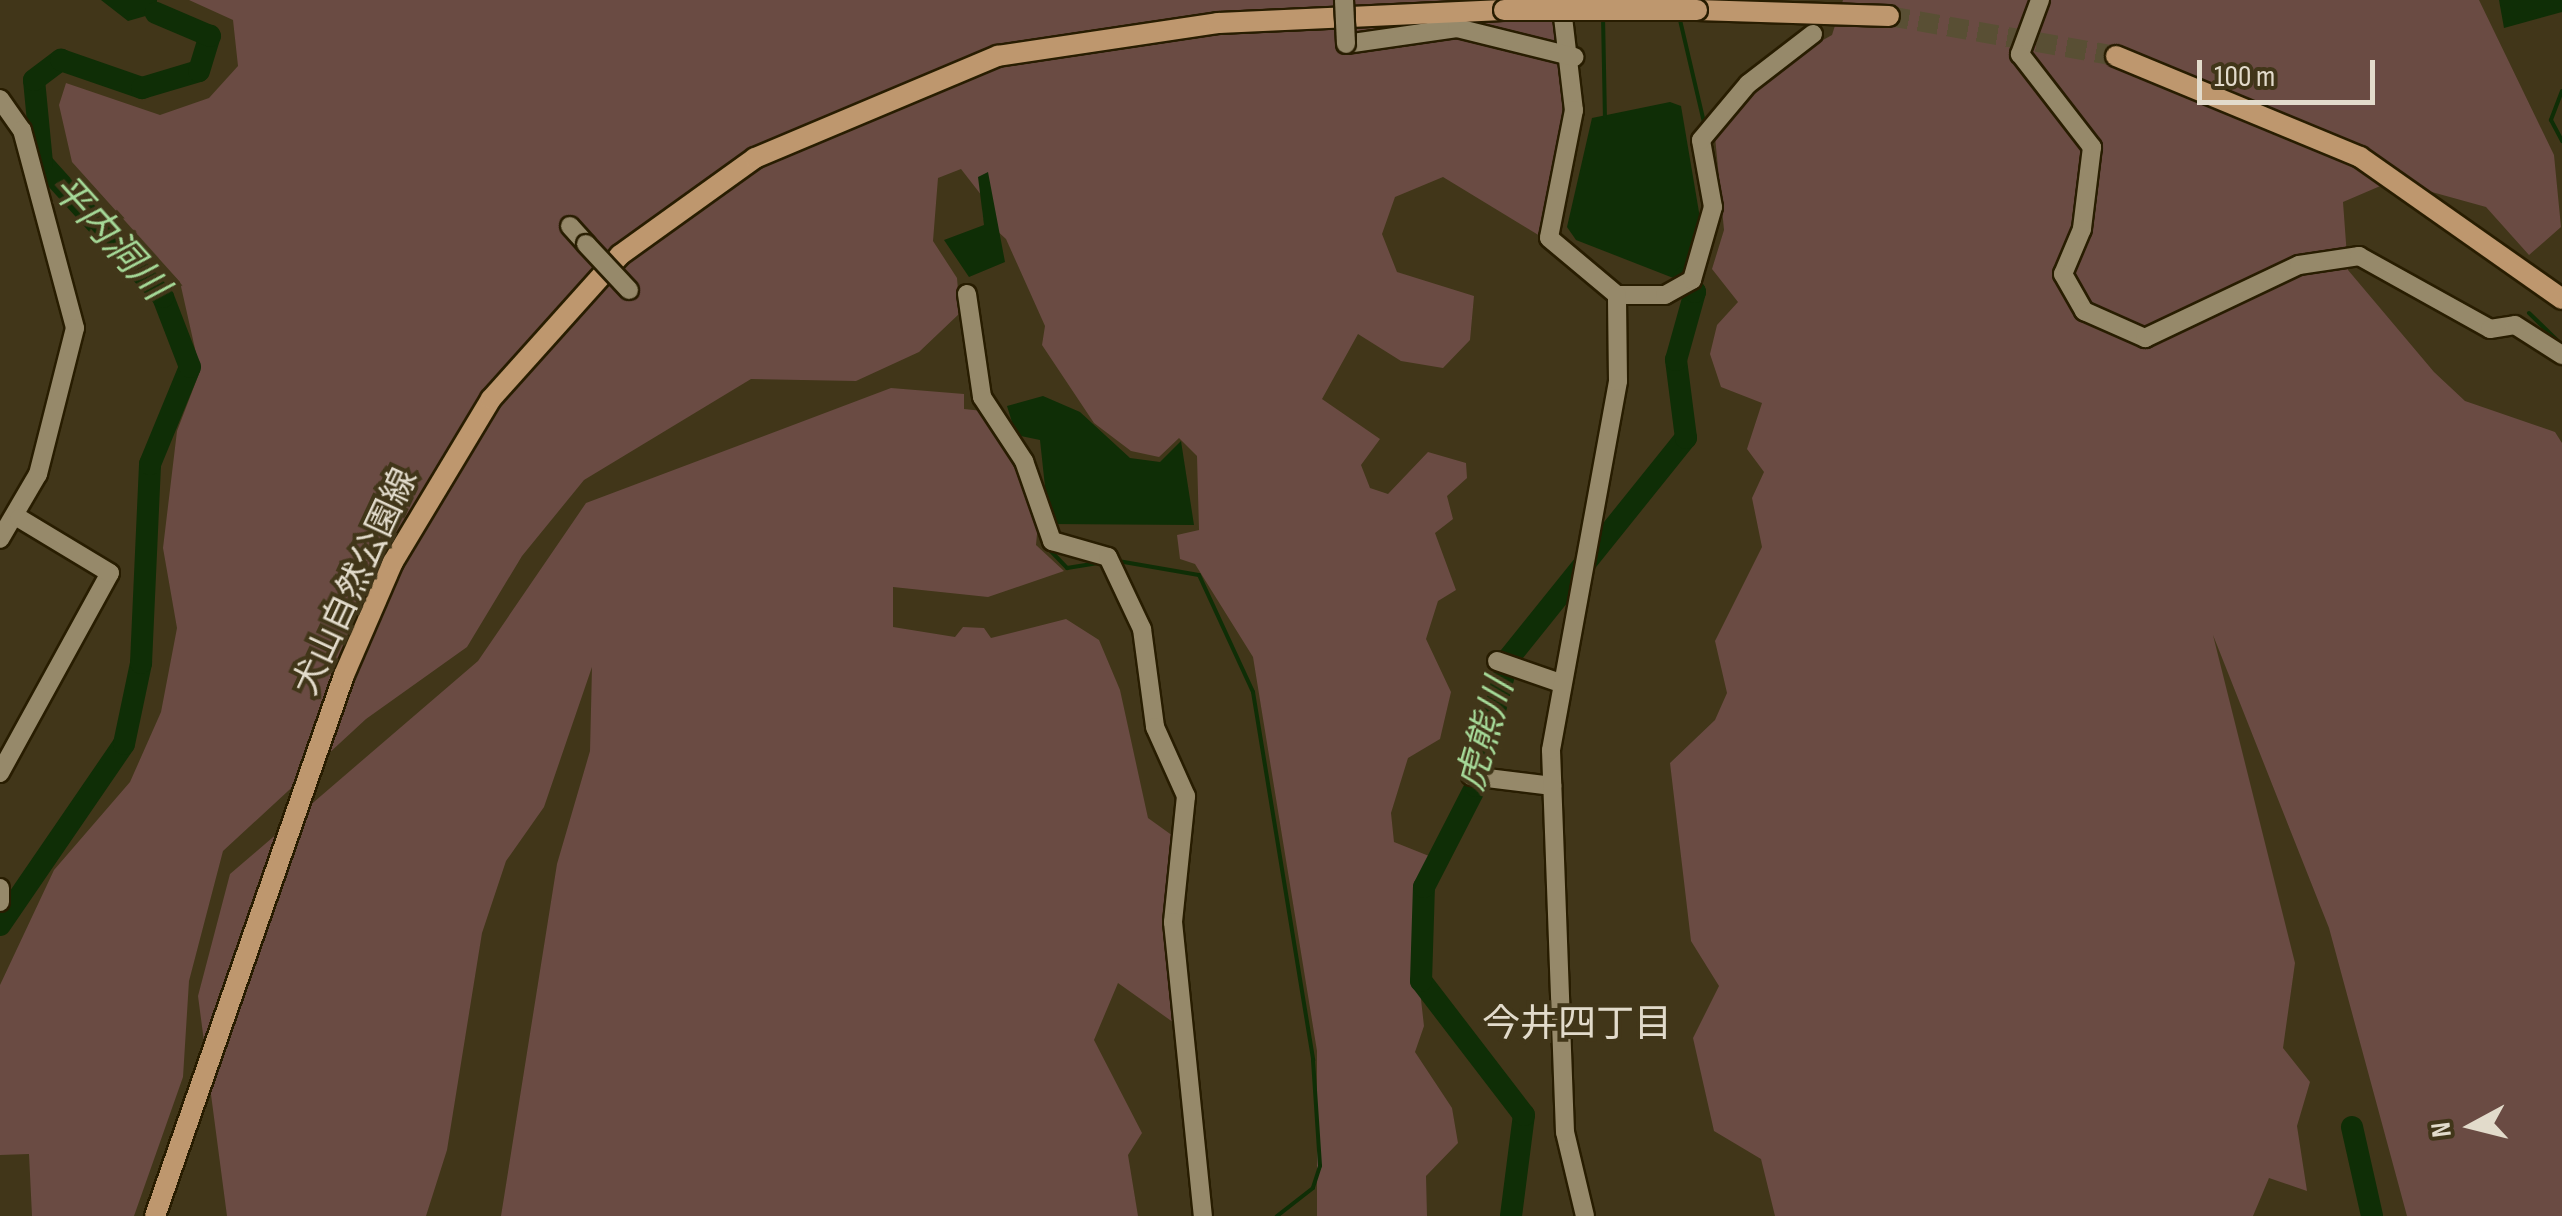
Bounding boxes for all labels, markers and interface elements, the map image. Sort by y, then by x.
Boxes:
scale bar [2202,40,2380,102]
text: 100 m [2214,59,2275,95]
water label: 平内洞川 [41,166,177,310]
street label: 犬山自然公園線 [285,462,427,702]
water label: 虎熊川 [1448,674,1524,796]
district label: 今井四丁目 [1482,1002,1672,1048]
north arrow [2422,1076,2522,1176]
text: N [2424,1120,2459,1139]

